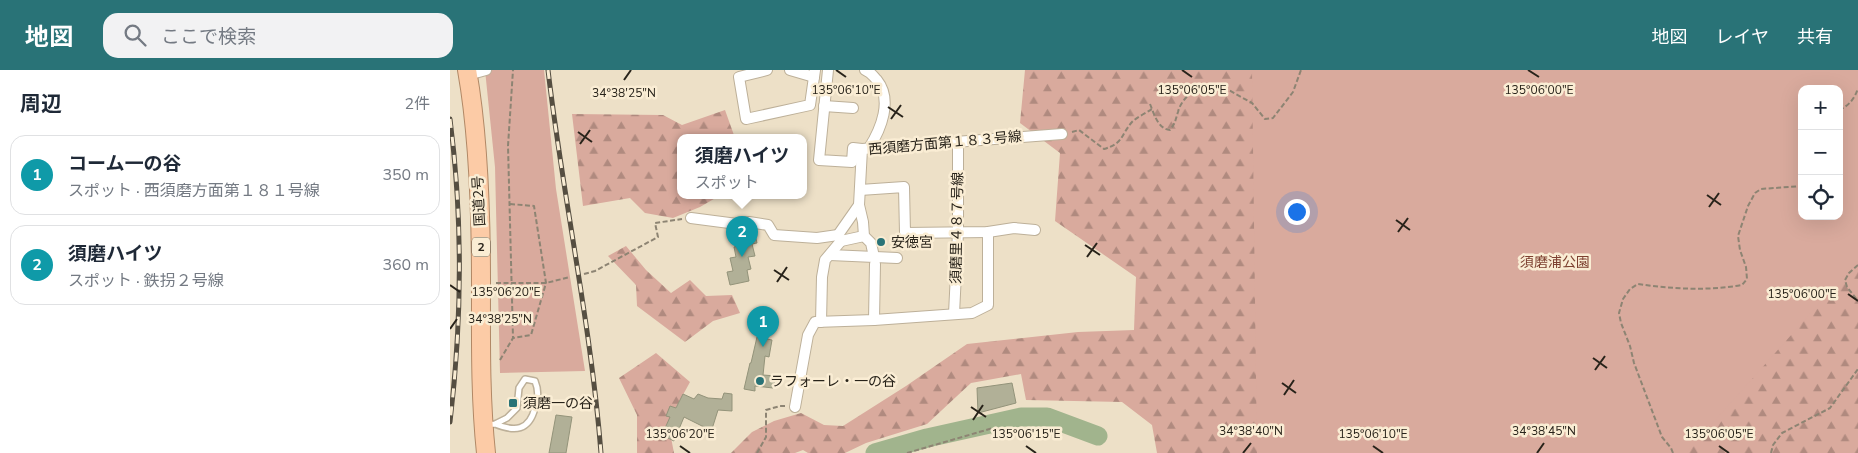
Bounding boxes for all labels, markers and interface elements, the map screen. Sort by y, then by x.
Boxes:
search box [103,13,453,58]
text: 地図 [25,21,73,53]
icon: search [121,21,149,49]
text: ここで検索 [161,24,256,50]
text: 地図 [1652,25,1688,49]
text: レイヤ [1716,25,1769,49]
text: 共有 [1797,25,1833,49]
text: 135°06'10"E [811,82,881,98]
text: 135°06'05"E [1157,82,1227,98]
text: 135°06'00"E [1504,82,1574,98]
text: 34°38'25"N [592,85,656,101]
map controls [1798,85,1843,220]
button: + [1798,85,1843,130]
text: 周辺 [20,90,62,118]
text: 2件 [404,93,430,115]
street label: 西須磨方面第１８３号線 [867,127,1023,159]
button: − [1798,130,1843,175]
popup [677,134,807,199]
text: 須磨ハイツ [695,143,789,169]
text: コーム一の谷 [68,151,181,177]
text: 1 [32,164,42,186]
text: 350 m [382,164,429,186]
text: スポット [695,172,759,194]
street label: 須磨里４８７号線 [947,172,967,284]
street label: 国道2号 [468,175,490,227]
button: locate [1798,175,1843,220]
text: スポット · 西須磨方面第１８１号線 [68,180,320,202]
your location [1284,199,1310,225]
pin: 2 [726,216,758,257]
place label: 安徳宮 [891,233,933,252]
marker: 安徳宮 [875,236,887,248]
road number: 2 [472,238,490,256]
text: 須磨ハイツ [68,241,163,267]
park label: 須磨浦公園 [1520,253,1590,272]
text: 2 [32,254,42,276]
text: 360 m [382,254,429,276]
text: スポット · 鉄拐２号線 [68,270,224,292]
text: 135°06'20"E [471,284,541,300]
text: 135°06'00"E [1767,286,1837,302]
pin: 1 [747,306,779,347]
text: 34°38'25"N [468,311,532,327]
place label: ラフォーレ・一の谷 [770,372,896,391]
marker: ラフォーレ・一の谷 [754,375,766,387]
place label: 須磨一の谷 [523,394,593,413]
marker: 須磨一の谷 [507,397,519,409]
text: 34°38'40"N [1219,423,1283,439]
text: 34°38'45"N [1512,423,1576,439]
text: 135°06'20"E [645,426,715,442]
text: 135°06'15"E [991,426,1061,442]
text: 135°06'10"E [1338,426,1408,442]
text: 135°06'05"E [1684,426,1754,442]

